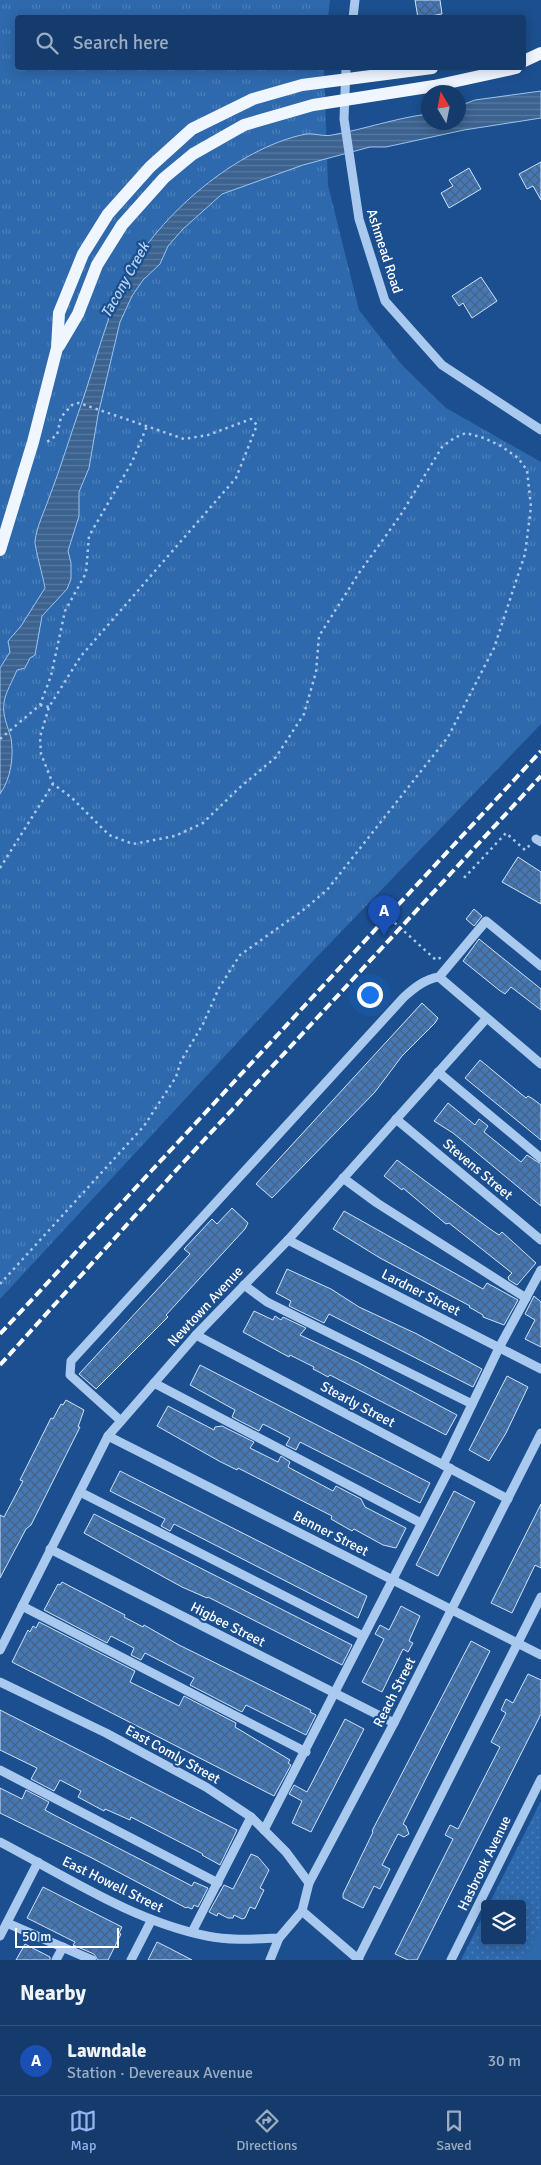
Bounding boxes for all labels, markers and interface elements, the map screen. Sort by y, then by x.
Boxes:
search box [15,15,526,70]
icon: search [33,29,61,57]
text: Search here [73,31,169,55]
north arrow [421,85,466,130]
street label: Ashmead Road [363,207,406,296]
water label: Tacony Creek [97,238,154,321]
pin: A [368,895,400,936]
your location [357,982,383,1008]
street label: Stevens Street [439,1135,516,1204]
street label: Newtown Avenue [164,1263,247,1350]
street label: Lardner Street [379,1265,463,1320]
street label: Stearly Street [318,1378,398,1431]
street label: Benner Street [290,1507,371,1560]
street label: Higbee Street [188,1598,268,1651]
street label: Reach Street [370,1654,419,1730]
street label: East Comly Street [122,1721,223,1788]
street label: Hasbrook Avenue [454,1813,515,1913]
street label: East Howell Street [60,1853,166,1916]
map controls [481,1900,526,1945]
button: layers [481,1900,526,1945]
scale bar [15,1925,119,1948]
text: 50 m [22,1928,51,1945]
text: Nearby [20,1980,86,2006]
text: Lawndale [67,2039,146,2063]
text: A [31,2051,41,2071]
text: 30 m [487,2051,521,2071]
text: Station · Devereaux Avenue [67,2063,253,2083]
tab: Map [69,2107,97,2154]
tab: Directions [236,2107,297,2154]
tab: Saved [436,2107,472,2154]

